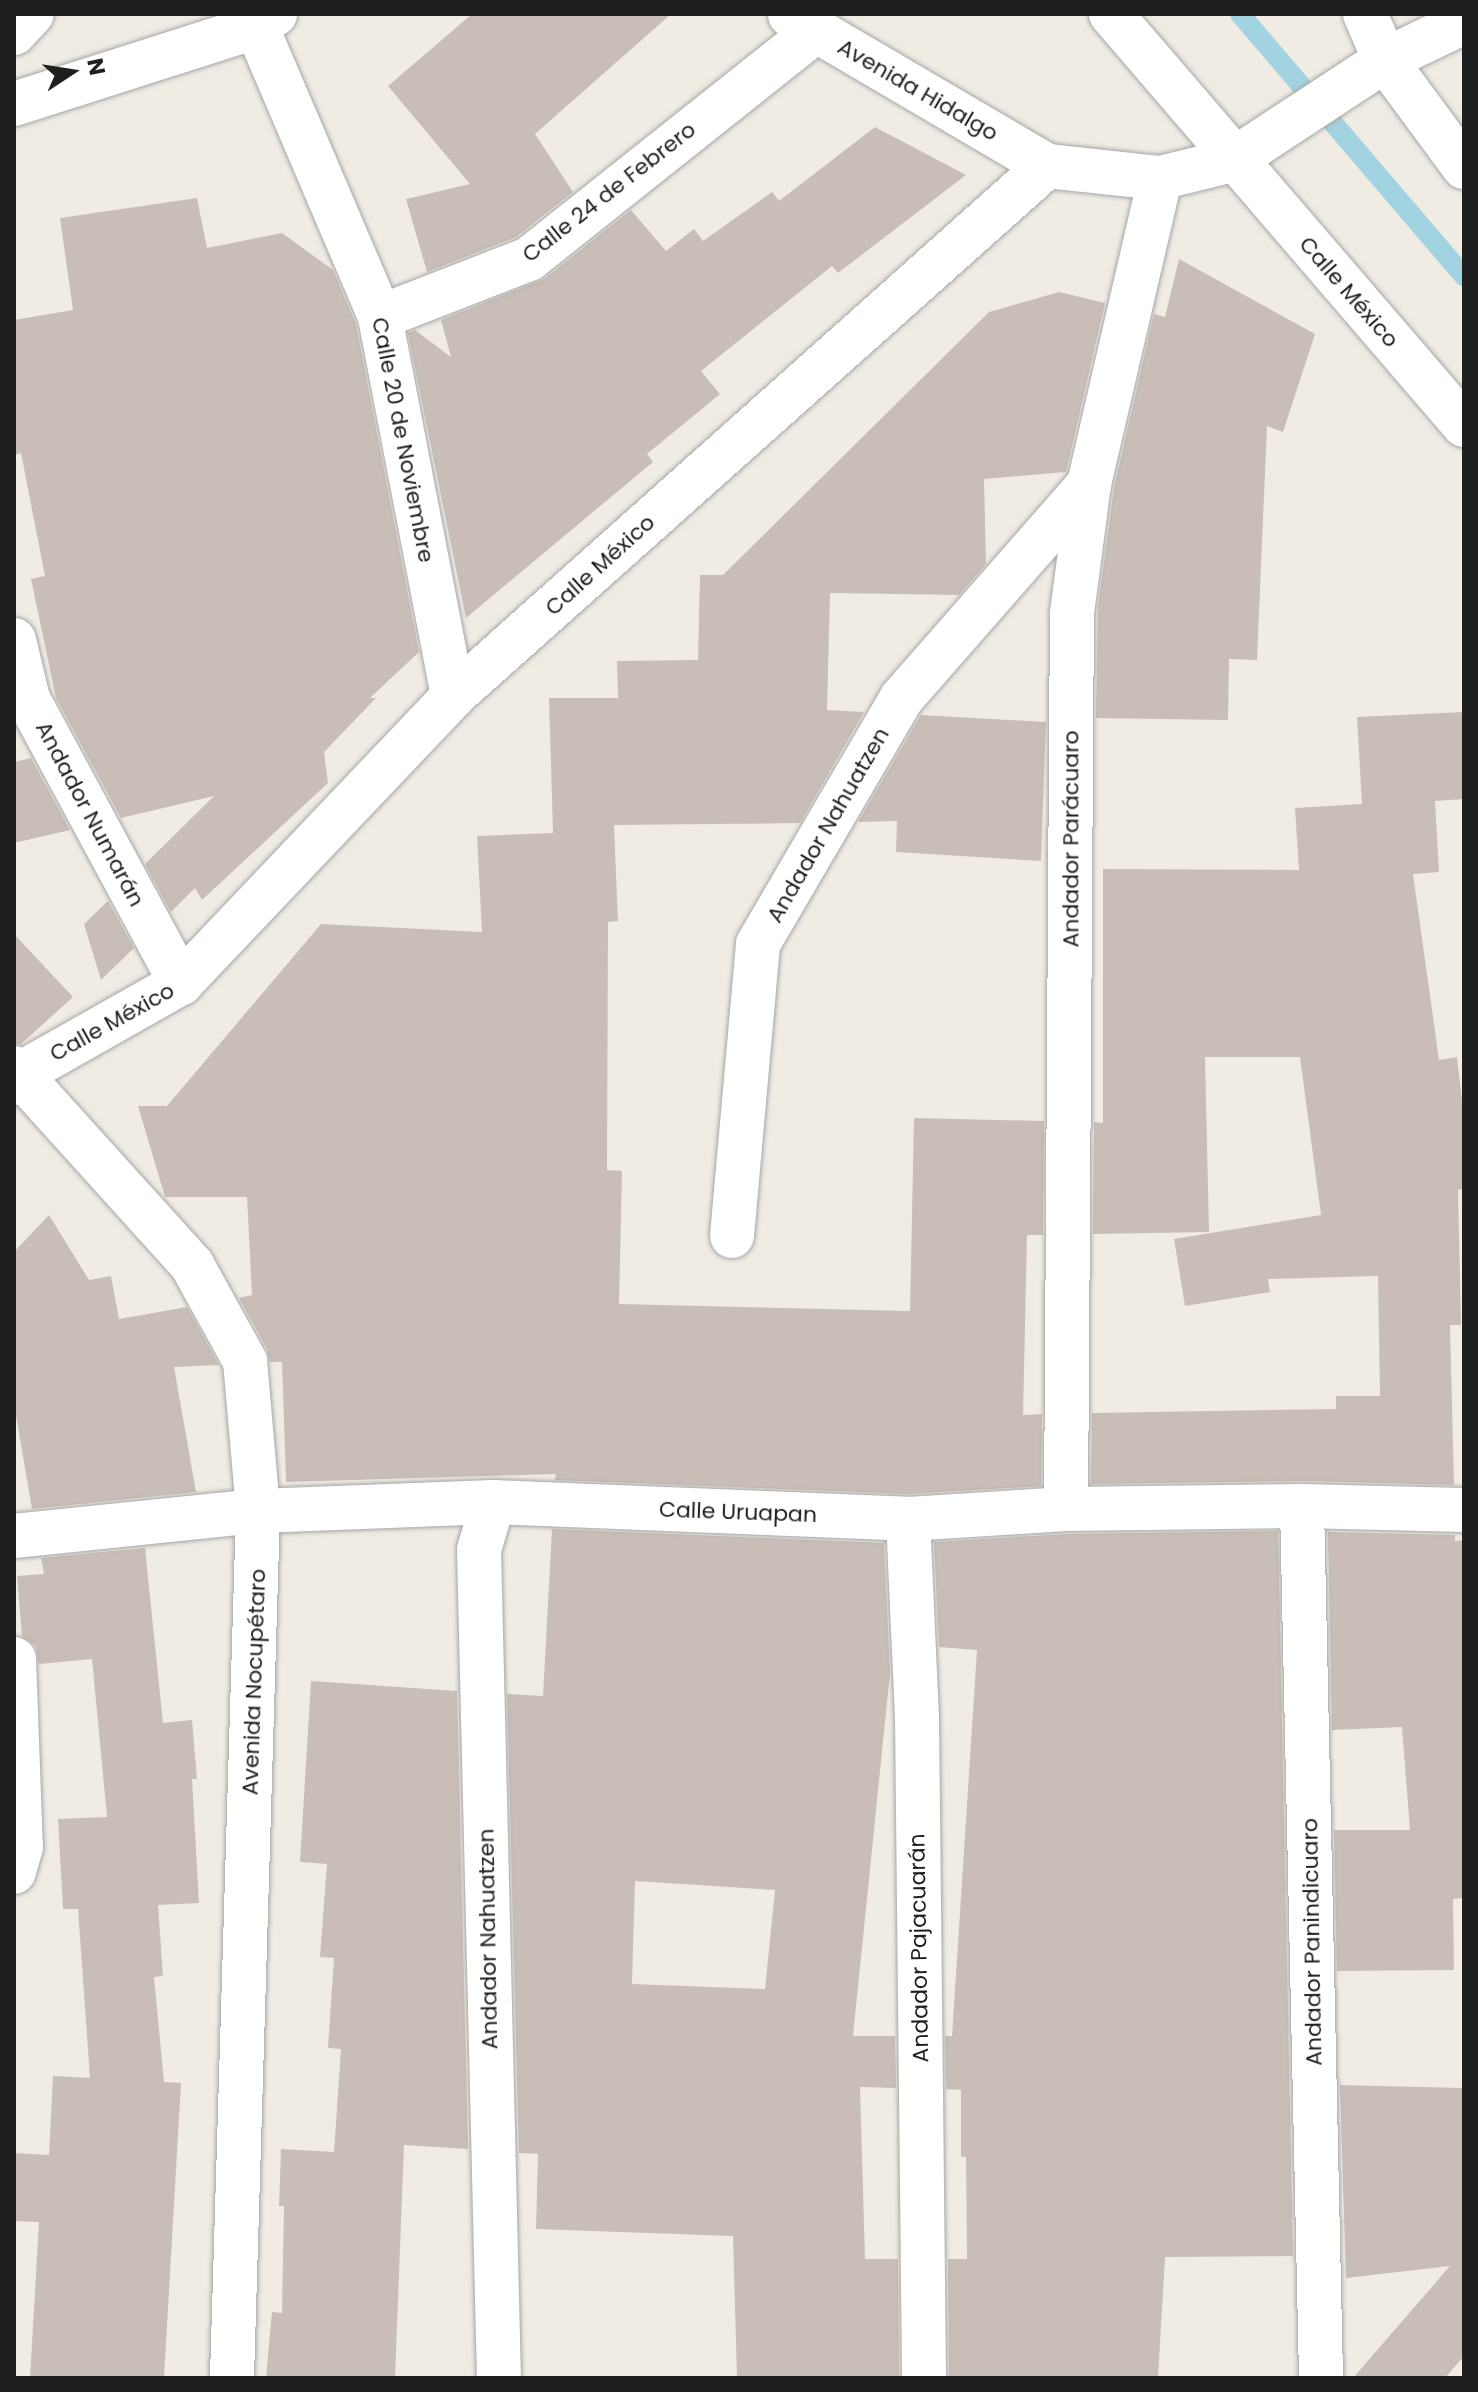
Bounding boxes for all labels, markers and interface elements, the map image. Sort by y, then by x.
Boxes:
north arrow [32,32,112,112]
street label: Avenida Hidalgo [833,33,1003,147]
text: N [79,56,113,78]
street label: Calle 24 de Febrero [517,116,701,268]
street label: Calle México [1294,231,1404,353]
street label: Calle 20 de Noviembre [366,315,440,565]
street label: Calle México [540,509,660,621]
street label: Andador Numarán [30,717,150,911]
street label: Andador Nahuatzen [761,723,895,927]
street label: Andador Parácuaro [1058,731,1084,947]
street label: Calle México [45,977,179,1067]
street label: Calle Uruapan [659,1496,817,1528]
street label: Avenida Nocupétaro [237,1568,271,1796]
street label: Andador Panindicuaro [1297,1818,1327,2066]
street label: Andador Nahuatzen [473,1828,503,2050]
street label: Andador Pajacuarán [904,1833,934,2063]

